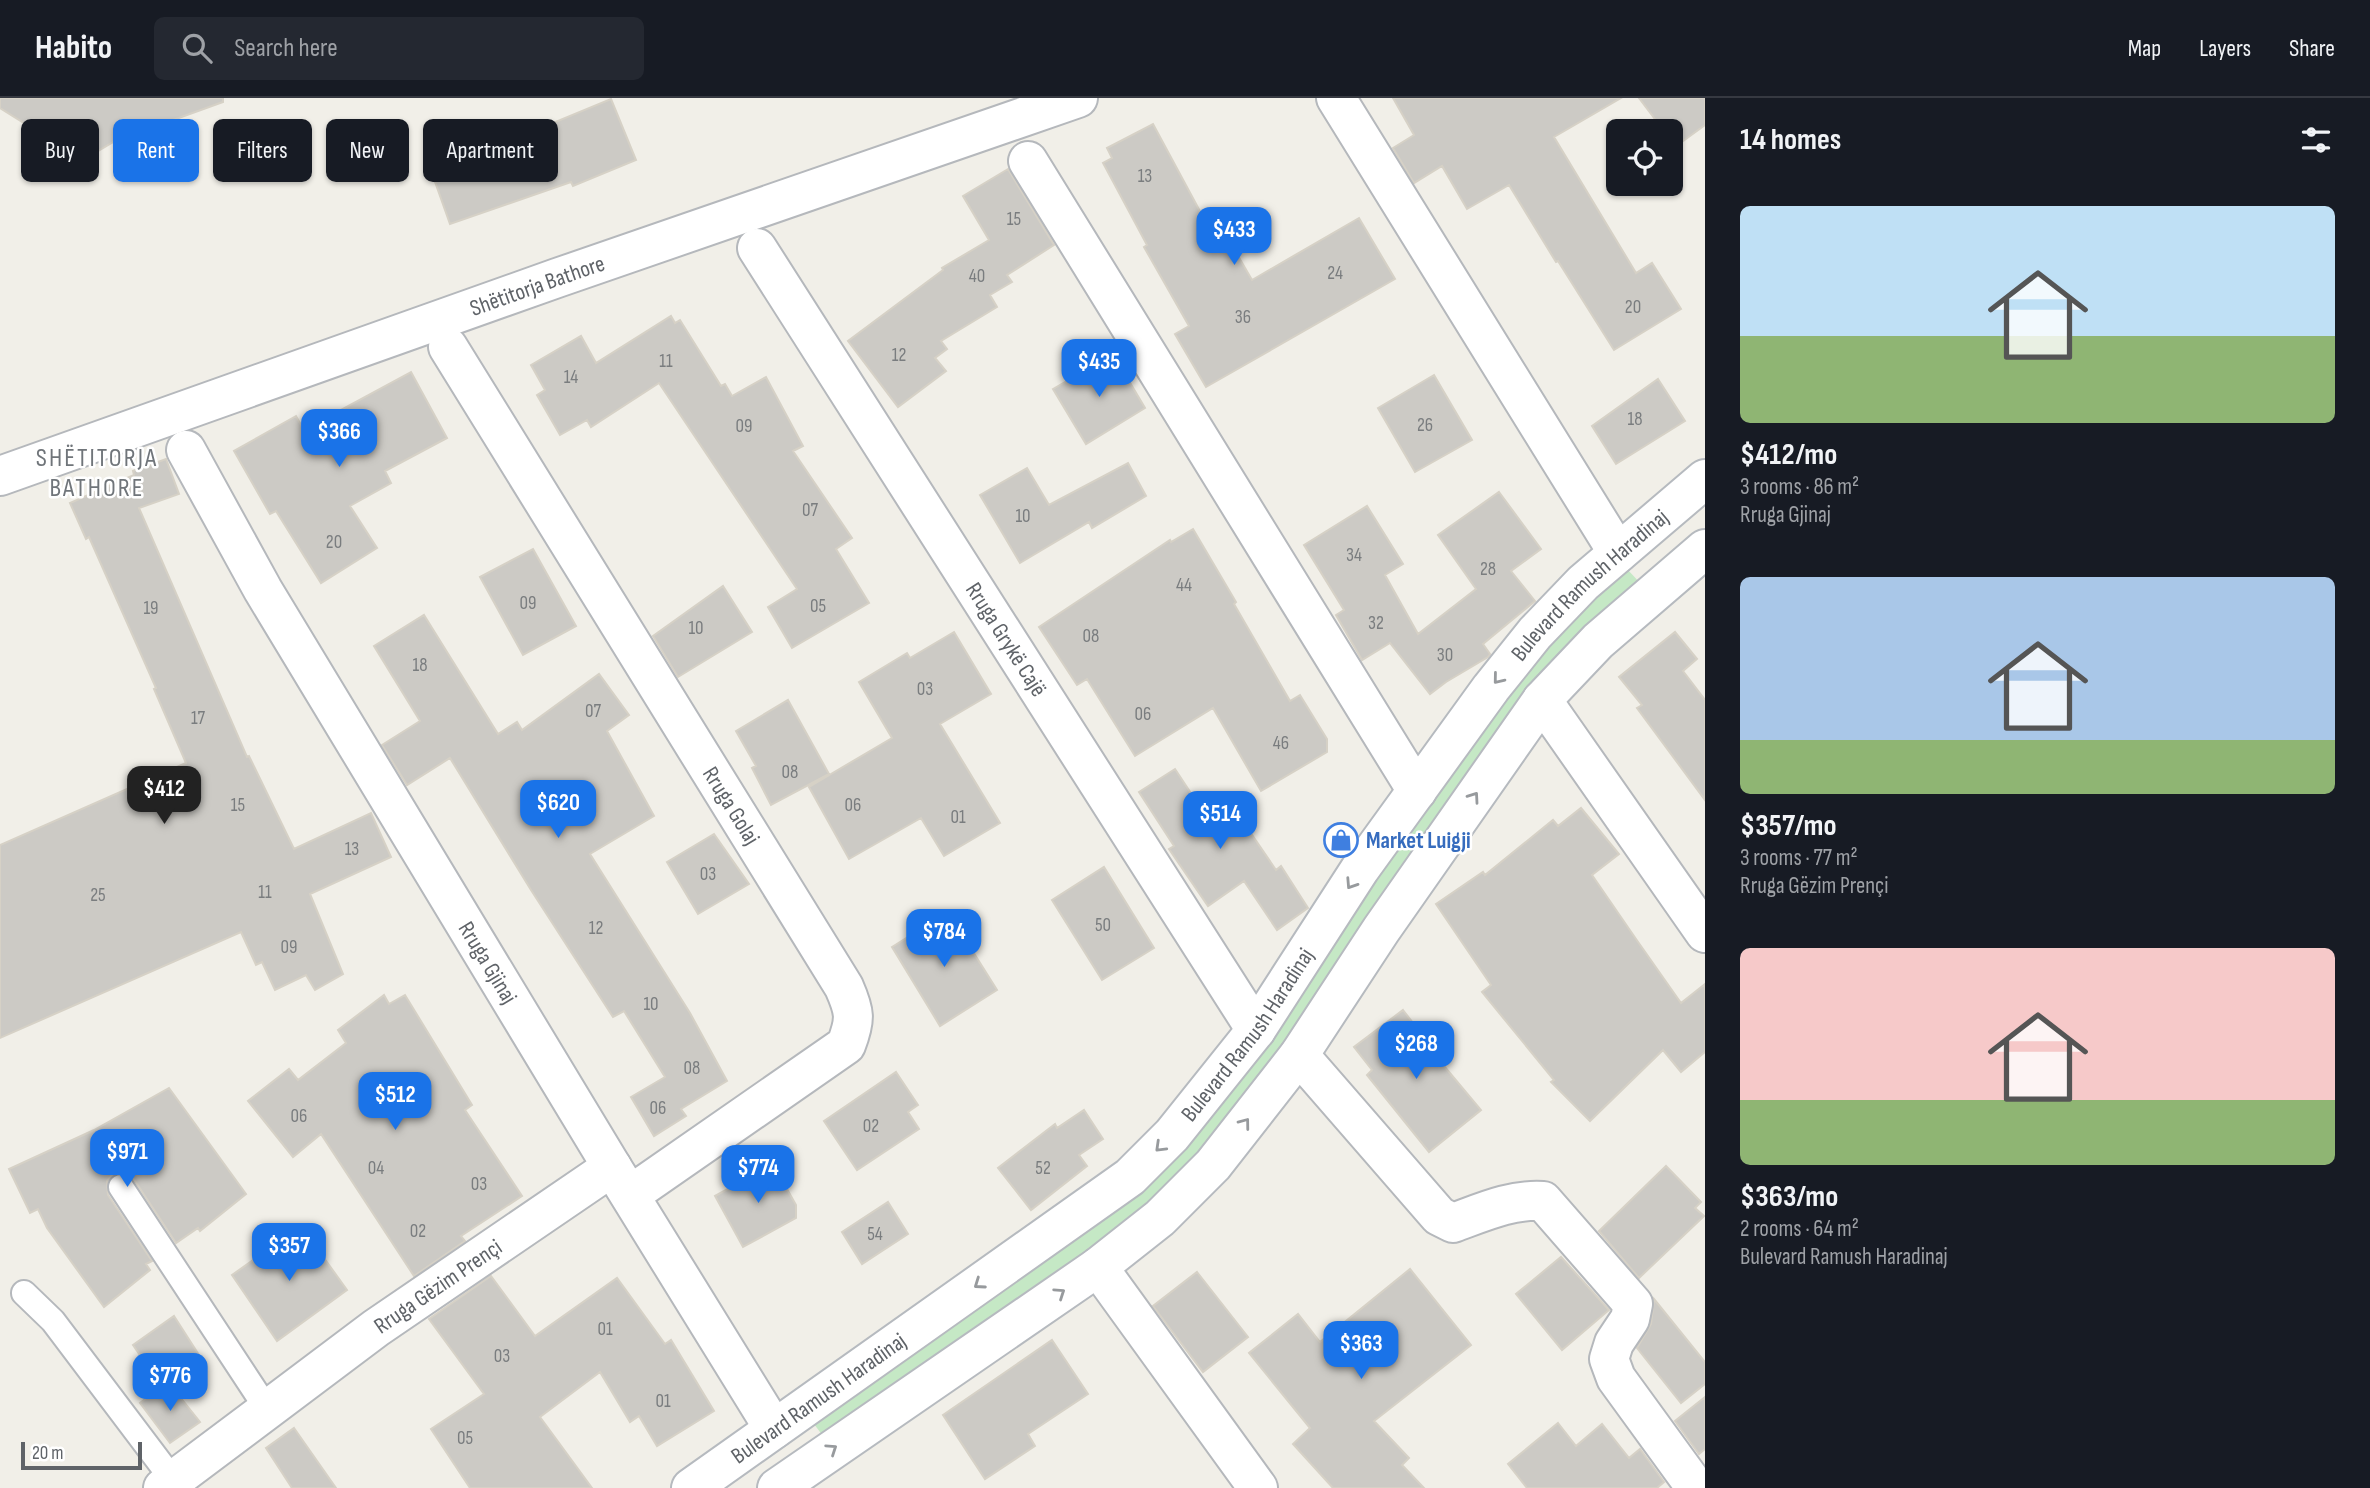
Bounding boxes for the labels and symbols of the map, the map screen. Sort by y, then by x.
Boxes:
house number: 13 [1138,165,1152,188]
house number: 15 [1007,208,1021,231]
pin: $433 [1193,208,1275,267]
street label: Shëtitorja Bathore [466,250,609,323]
house number: 24 [1327,262,1343,285]
house number: 40 [969,265,985,288]
house number: 20 [1625,296,1641,319]
house number: 36 [1235,306,1251,329]
pin: $435 [1058,340,1140,399]
house number: 12 [892,344,906,367]
house number: 11 [659,350,673,373]
house number: 14 [564,366,578,389]
house number: 18 [1628,408,1642,431]
pin: $366 [298,410,380,469]
house number: 26 [1417,414,1433,437]
house number: 09 [736,415,752,438]
district label: SHËTITORJA BATHORE [36,443,158,504]
house number: 07 [802,499,818,522]
street label: Bulevard Ramush Haradinaj [1505,504,1674,667]
house number: 10 [1015,505,1031,528]
house number: 20 [326,531,342,554]
house number: 34 [1346,544,1362,567]
house number: 28 [1480,558,1496,581]
house number: 44 [1176,574,1192,597]
street label: Rruga Grykë Cajë [959,577,1052,702]
house number: 09 [520,592,536,615]
house number: 05 [810,595,826,618]
house number: 19 [143,597,159,620]
house number: 32 [1368,612,1384,635]
house number: 10 [688,617,704,640]
house number: 08 [1083,625,1099,648]
house number: 30 [1437,644,1453,667]
house number: 18 [413,654,427,677]
one-way arrow [1494,672,1507,684]
house number: 03 [917,678,933,701]
house number: 07 [585,700,601,723]
house number: 06 [1135,703,1151,726]
house number: 17 [191,707,206,730]
house number: 46 [1273,732,1289,755]
house number: 08 [782,761,798,784]
street label: Rruga Golaj [696,762,765,850]
pin: $412 [123,766,205,826]
pin: $620 [517,780,599,840]
pin: $514 [1179,792,1261,851]
one-way arrow [1466,792,1478,805]
house number: 15 [231,794,245,817]
house number: 06 [845,794,861,817]
house number: 01 [950,806,966,829]
shop icon: Market Luigji [1322,821,1360,859]
place label: Market Luigji [1366,827,1471,855]
house number: 13 [345,838,359,861]
house number: 03 [700,863,716,886]
one-way arrow [1346,876,1359,889]
house number: 11 [258,881,272,904]
house number: 25 [90,884,106,907]
pin: $784 [903,910,985,969]
house number: 50 [1095,914,1111,937]
street label: Rruga Gjinaj [452,917,523,1009]
house number: 12 [589,917,603,940]
house number: 09 [281,936,297,959]
street label: Bulevard Ramush Haradinaj [1175,943,1320,1127]
house number: 10 [643,993,659,1016]
pin: $268 [1375,1021,1457,1081]
house number: 08 [684,1057,700,1080]
pin: $512 [354,1072,436,1132]
house number: 06 [650,1097,666,1120]
house number: 06 [291,1105,307,1128]
house number: 02 [863,1115,879,1138]
one-way arrow [1237,1119,1250,1131]
pin: $971 [86,1130,168,1189]
one-way arrow [1155,1138,1168,1151]
pin: $774 [717,1146,799,1205]
house number: 04 [368,1157,384,1180]
house number: 52 [1035,1157,1051,1180]
house number: 03 [471,1173,487,1196]
house number: 02 [410,1220,426,1243]
house number: 54 [867,1223,883,1246]
pin: $357 [248,1224,330,1283]
street label: Rruga Gëzim Prençi [369,1233,507,1340]
one-way arrow [974,1276,987,1288]
one-way arrow [1053,1288,1066,1301]
house number: 01 [597,1318,613,1341]
pin: $363 [1320,1322,1402,1381]
street label: Bulevard Ramush Haradinaj [726,1327,912,1470]
house number: 03 [494,1345,510,1368]
pin: $776 [129,1354,211,1413]
house number: 01 [655,1390,671,1413]
house number: 05 [457,1427,473,1450]
scale bar [21,1439,142,1471]
one-way arrow [824,1445,837,1457]

